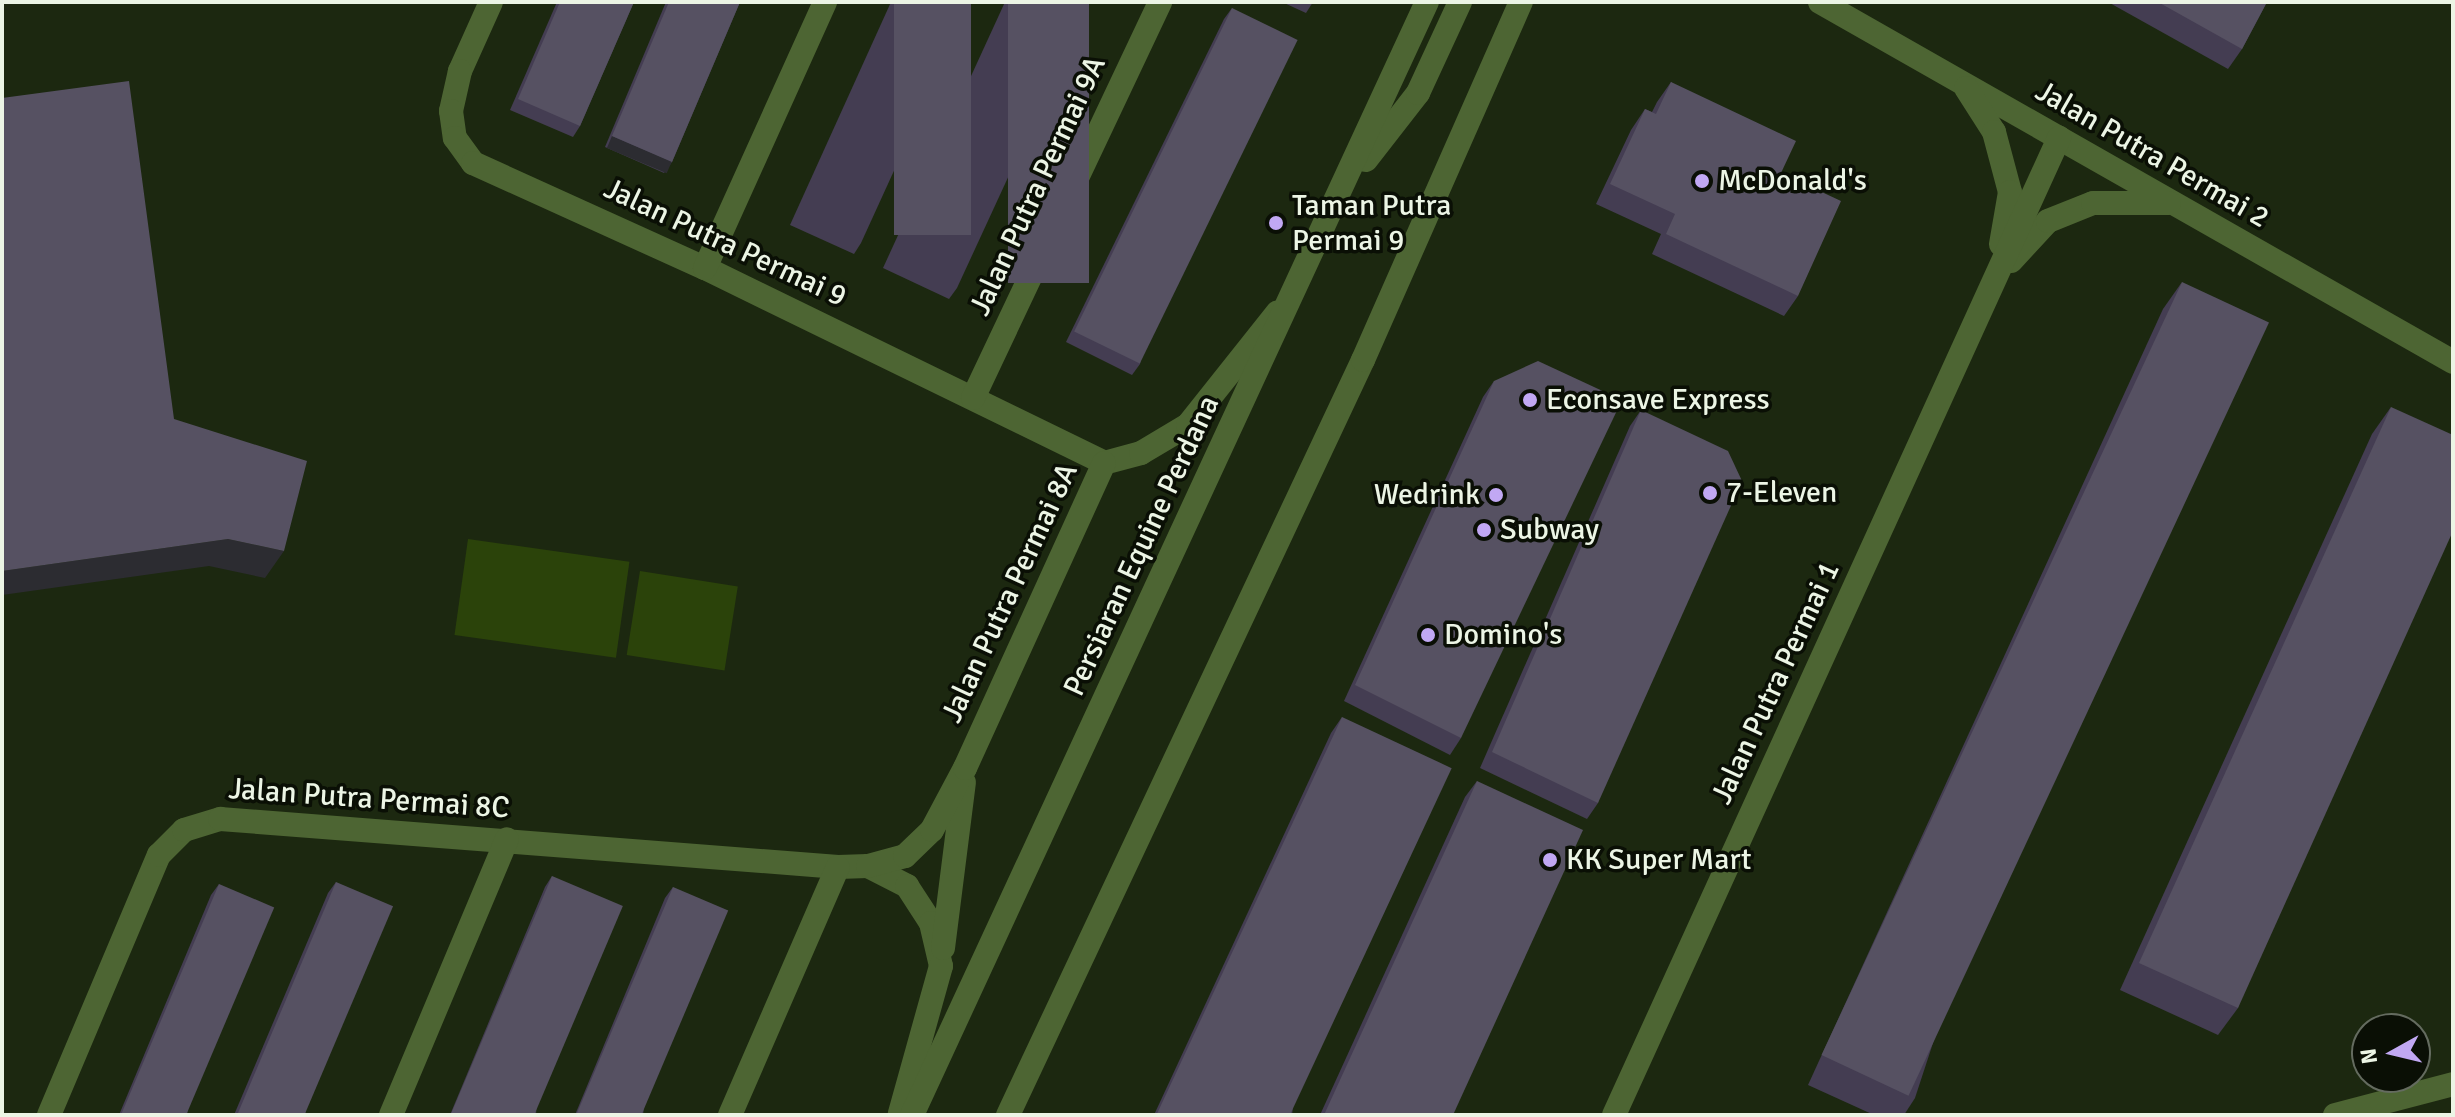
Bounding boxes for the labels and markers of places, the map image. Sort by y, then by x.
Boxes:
place label: McDonald's [1718,163,1867,199]
marker: McDonald's [1693,172,1711,190]
place label: Taman Putra Permai 9 [1292,188,1451,258]
marker: Taman Putra Permai 9 [1267,214,1285,232]
place label: Econsave Express [1546,382,1770,418]
marker: Econsave Express [1521,391,1539,409]
place label: 7-Eleven [1726,475,1837,511]
place label: Wedrink [1374,477,1480,513]
marker: 7-Eleven [1701,484,1719,502]
marker: Wedrink [1487,486,1505,504]
place label: Subway [1500,512,1599,548]
marker: Subway [1475,521,1493,539]
place label: Domino's [1444,617,1562,653]
marker: Domino's [1419,626,1437,644]
place label: KK Super Mart [1566,842,1752,878]
marker: KK Super Mart [1541,851,1559,869]

